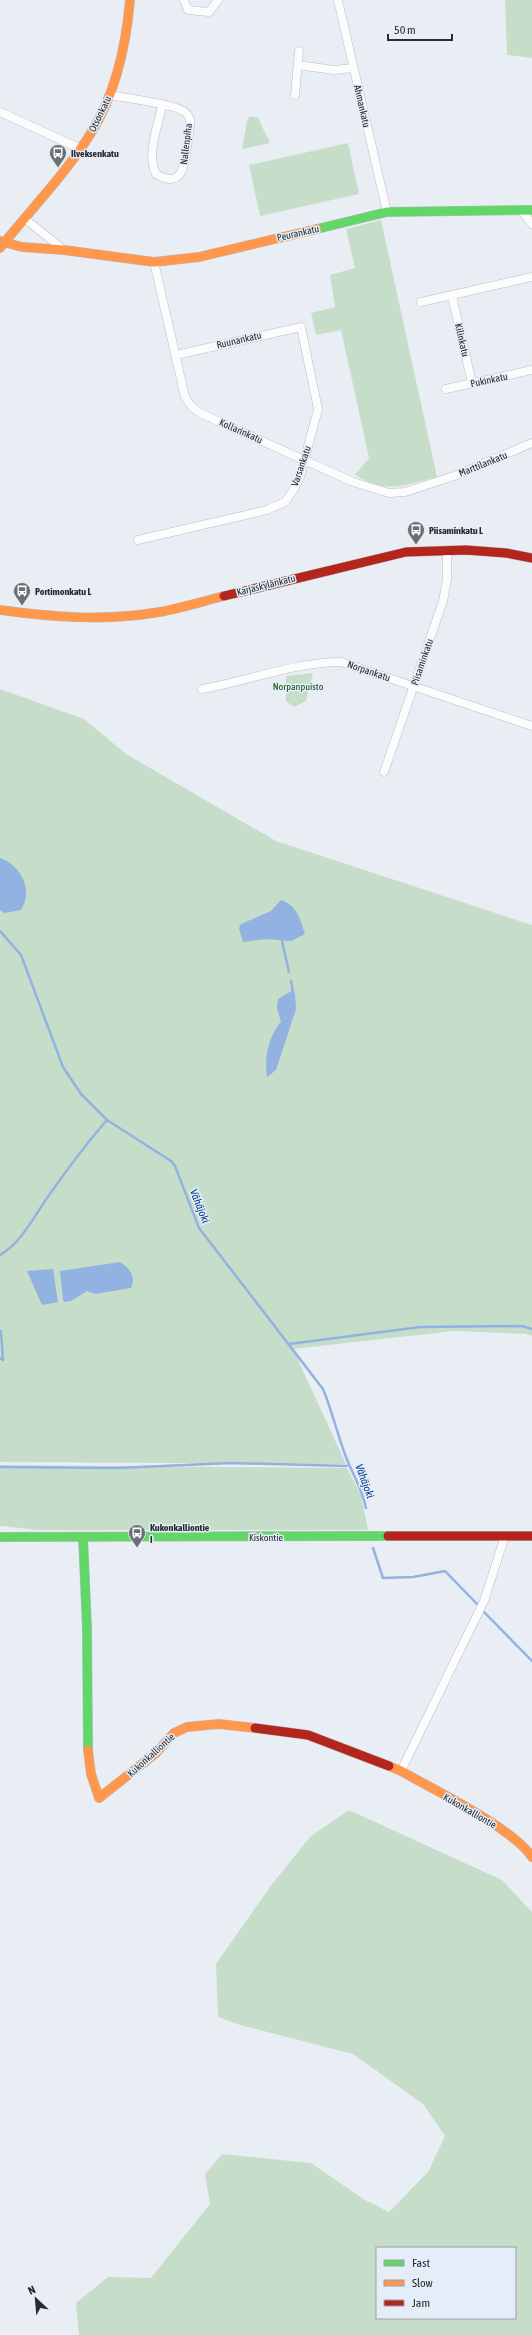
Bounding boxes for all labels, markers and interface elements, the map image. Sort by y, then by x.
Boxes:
scale bar [388,16,452,42]
text: 50 m [394,23,416,37]
street label: Ahmankatu [352,84,372,128]
street label: Otsonkatu [87,94,113,134]
street label: Nallenpiha [178,122,194,165]
bus stop icon: Ilveksenkatu [48,143,68,168]
place label: Ilveksenkatu [71,148,119,159]
street label: Peurankatu [276,223,320,243]
street label: Kilinkatu [453,322,471,358]
street label: Ruunankatu [215,329,263,351]
street label: Pukinkatu [469,371,509,389]
street label: Kollarinkatu [218,417,264,445]
street label: Varsankatu [289,444,313,488]
street label: Marttilankatu [457,449,509,479]
bus stop icon: Piisaminkatu L [406,520,426,545]
place label: Piisaminkatu L [429,525,483,536]
street label: Karjaskylänkatu [235,572,297,598]
bus stop icon: Portimonkatu L [12,581,32,606]
place label: Portimonkatu L [35,586,91,597]
street label: Piisaminkatu [409,637,435,687]
street label: Norpankatu [346,659,392,684]
park label: Norpanpuisto [273,681,324,692]
water label: Vähäjoki [188,1187,212,1225]
water label: Vähäjoki [353,1462,377,1500]
place label: Kukonkalliontie I [150,1522,210,1545]
bus stop icon: Kukonkalliontie I [127,1523,147,1548]
street label: Kiskontie [249,1532,284,1543]
street label: Kukonkalliontie [125,1731,177,1779]
street label: Kukonkalliontie [442,1791,499,1831]
legend [376,2247,516,2319]
text: Fast [412,2256,430,2270]
text: Slow [412,2276,433,2290]
north arrow [16,2279,56,2319]
text: N [26,2283,37,2297]
text: Jam [412,2296,430,2310]

